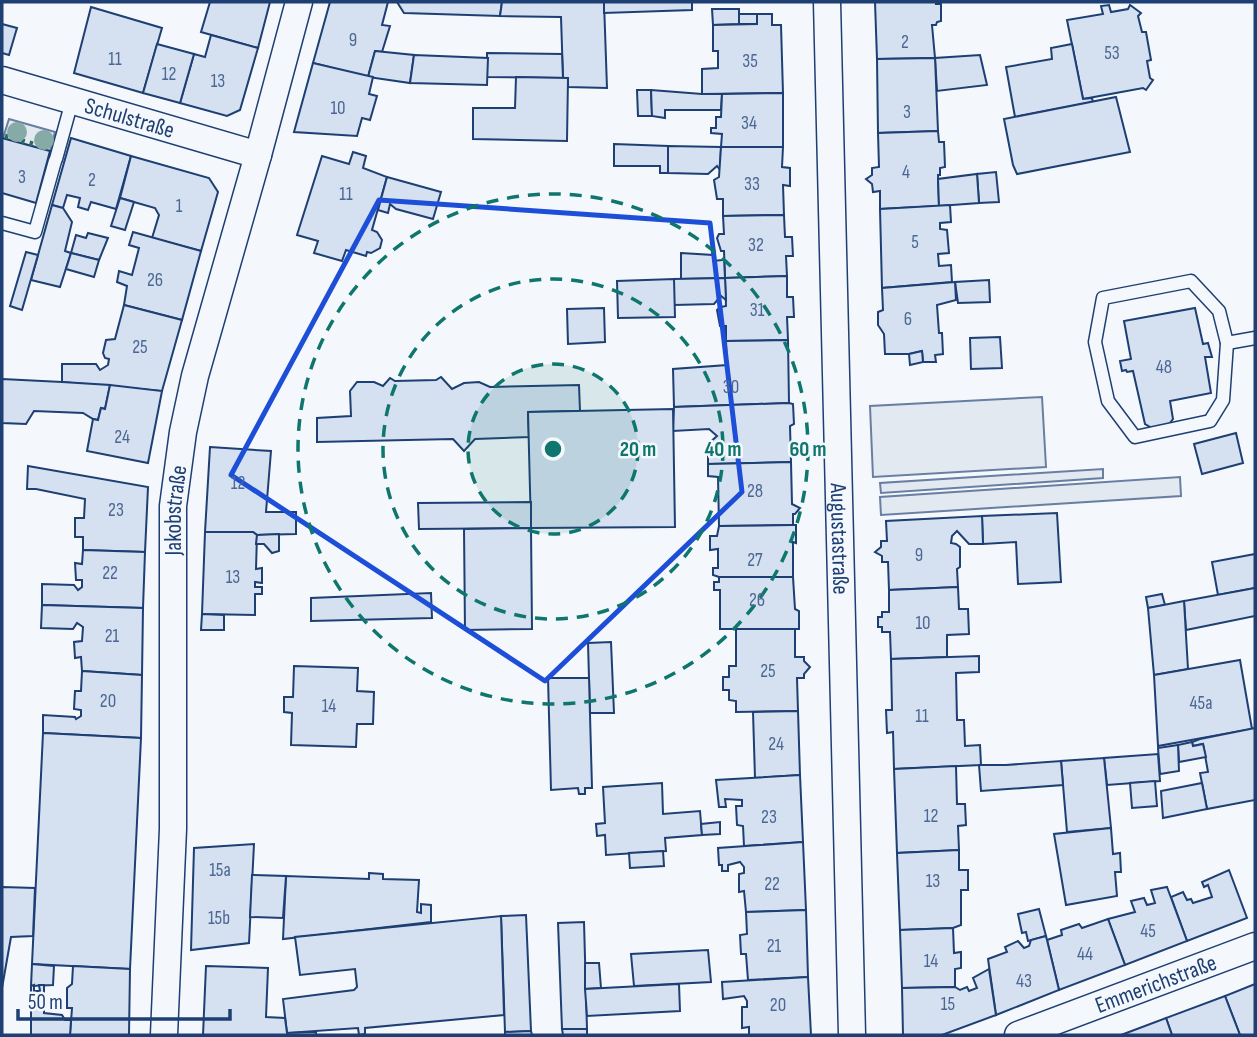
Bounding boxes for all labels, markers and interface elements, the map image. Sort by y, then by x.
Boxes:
house number: 9 [349,29,357,52]
house number: 2 [901,31,909,54]
house number: 53 [1104,42,1120,65]
house number: 11 [108,48,122,71]
house number: 35 [742,50,758,73]
house number: 12 [162,63,176,86]
house number: 13 [211,70,225,93]
street label: Schulstraße [81,92,177,145]
house number: 10 [330,97,346,120]
house number: 3 [903,101,911,124]
house number: 34 [741,112,757,135]
house number: 4 [902,161,910,184]
house number: 3 [18,166,26,189]
house number: 2 [88,169,96,192]
house number: 33 [744,173,760,196]
house number: 11 [339,183,353,206]
house number: 1 [176,195,183,218]
house number: 5 [911,231,919,254]
house number: 32 [748,234,764,257]
house number: 26 [147,269,163,292]
house number: 31 [750,299,765,322]
house number: 6 [904,308,912,331]
house number: 25 [132,336,148,359]
house number: 48 [1156,356,1172,379]
house number: 30 [723,376,739,399]
house number: 24 [114,426,130,449]
centre of rings [541,437,565,461]
text: 20 m [620,437,656,462]
text: 40 m [705,437,741,462]
text: 60 m [789,437,827,462]
street label: Jakobstraße [160,464,193,556]
house number: 12 [231,472,245,495]
house number: 28 [747,480,763,503]
street label: Augustastraße [824,482,854,595]
house number: 23 [108,499,124,522]
house number: 9 [915,544,923,567]
house number: 27 [747,549,763,572]
house number: 22 [102,562,118,585]
house number: 13 [226,566,240,589]
house number: 26 [749,589,765,612]
house number: 10 [915,612,931,635]
house number: 21 [105,625,120,648]
house number: 25 [760,660,776,683]
house number: 20 [100,690,116,713]
house number: 45a [1190,692,1212,715]
house number: 14 [322,695,336,718]
house number: 11 [915,705,929,728]
house number: 24 [768,733,784,756]
house number: 12 [924,805,938,828]
house number: 23 [761,806,777,829]
house number: 15a [209,859,231,882]
house number: 13 [926,870,940,893]
house number: 22 [764,873,780,896]
house number: 15b [208,907,230,930]
house number: 45 [1140,920,1156,943]
house number: 21 [767,935,782,958]
house number: 44 [1077,943,1093,966]
street label: Emmerichstraße [1091,949,1221,1020]
house number: 14 [924,950,938,973]
house number: 43 [1016,970,1032,993]
scale bar [18,978,229,1022]
text: 50 m [28,990,63,1015]
house number: 15 [941,993,955,1016]
house number: 20 [770,994,786,1017]

